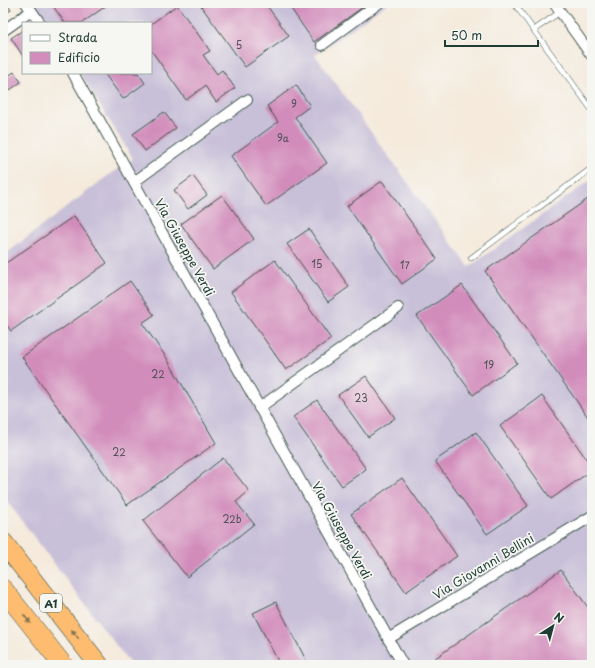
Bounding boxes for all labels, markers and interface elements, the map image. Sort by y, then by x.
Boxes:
legend [22,22,152,74]
scale bar [445,22,538,48]
text: 50 m [451,26,482,44]
text: Strada [58,28,98,46]
house number: 5 [236,37,242,52]
text: Edificio [58,48,100,66]
house number: 9 [291,96,297,111]
house number: 9a [277,130,290,145]
street label: Via Giuseppe Verdi [151,195,219,299]
house number: 15 [312,256,322,271]
house number: 17 [400,257,411,272]
house number: 19 [484,357,494,372]
house number: 22 [151,366,165,381]
house number: 23 [354,390,368,405]
house number: 22 [112,444,126,459]
street label: Via Giuseppe Verdi [308,478,376,582]
house number: 22b [222,511,242,526]
street label: Via Giovanni Bellini [429,529,537,603]
road number: A1 [40,594,62,612]
north arrow [533,606,573,646]
text: N [551,608,568,627]
one-way arrow [23,614,31,625]
one-way arrow [71,629,80,640]

